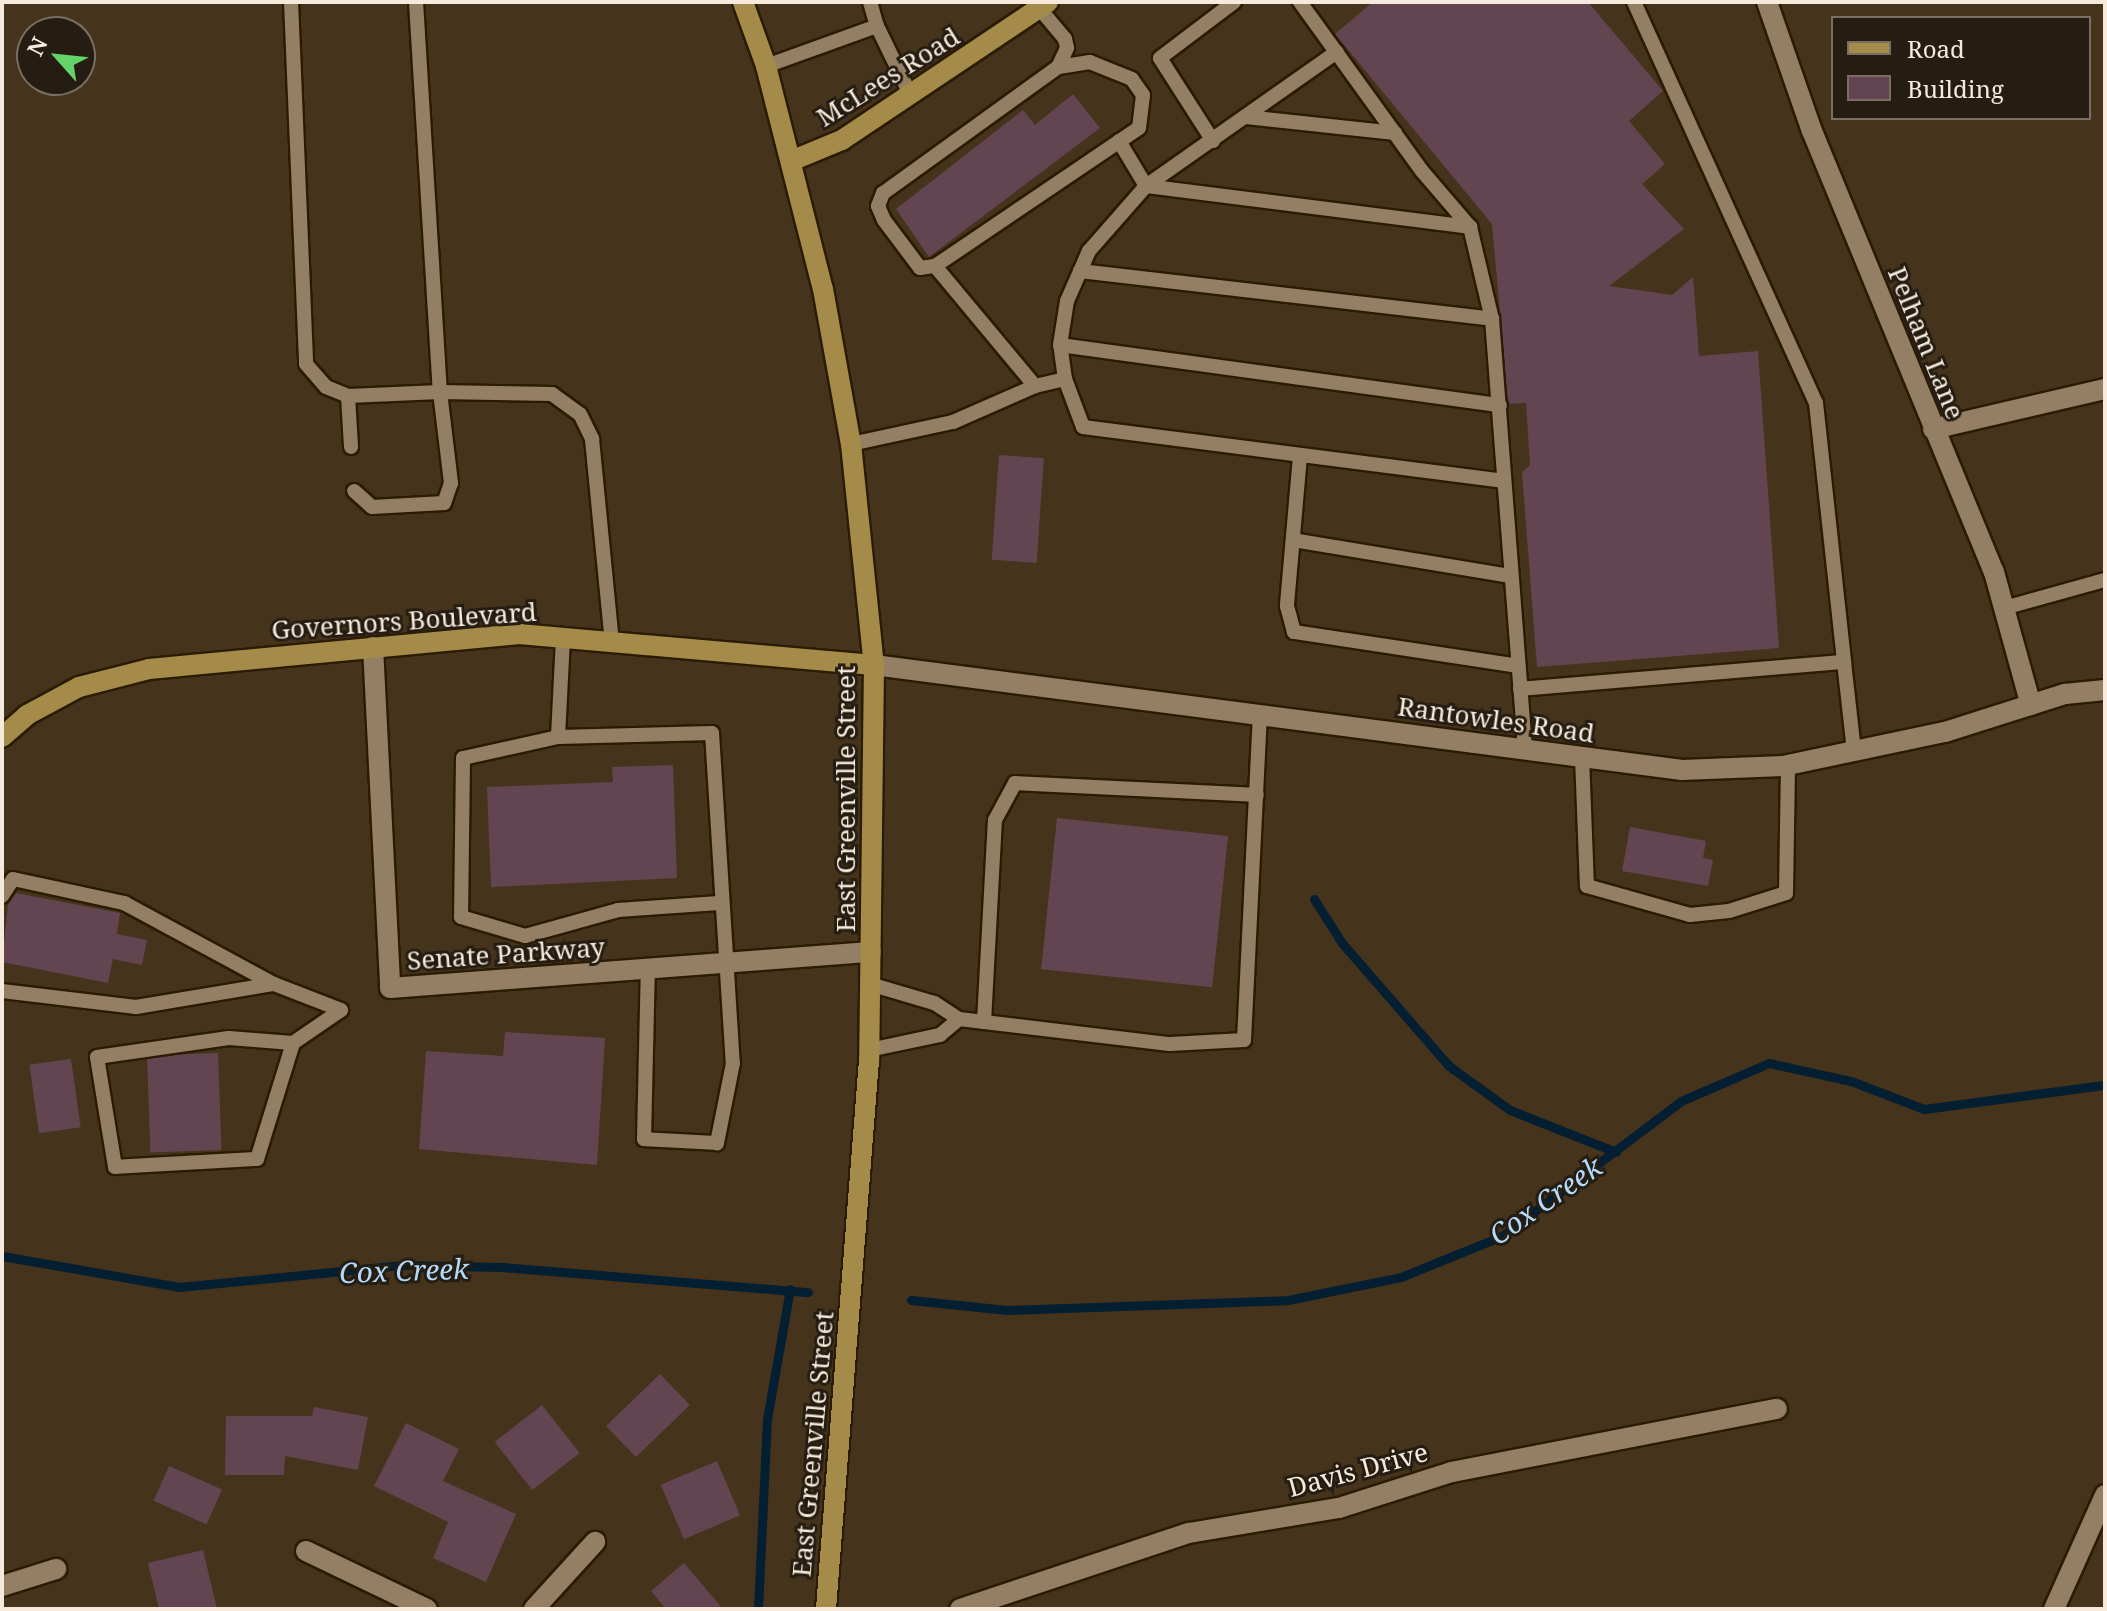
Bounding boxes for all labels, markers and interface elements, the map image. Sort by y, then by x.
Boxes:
north arrow [16,16,96,96]
legend [1831,16,2091,120]
street label: McLees Road [811,21,965,133]
text: N [19,31,54,61]
text: Road [1907,32,1965,65]
text: Building [1907,72,2004,105]
street label: Pelham Lane [1881,262,1971,424]
street label: Governors Boulevard [270,596,538,646]
street label: East Greenville Street [830,666,862,932]
street label: Rantowles Road [1396,691,1596,749]
street label: Senate Parkway [406,932,606,976]
water label: Cox Creek [1482,1149,1608,1251]
water label: Cox Creek [339,1251,469,1289]
street label: East Greenville Street [786,1310,840,1578]
street label: Davis Drive [1284,1436,1432,1504]

